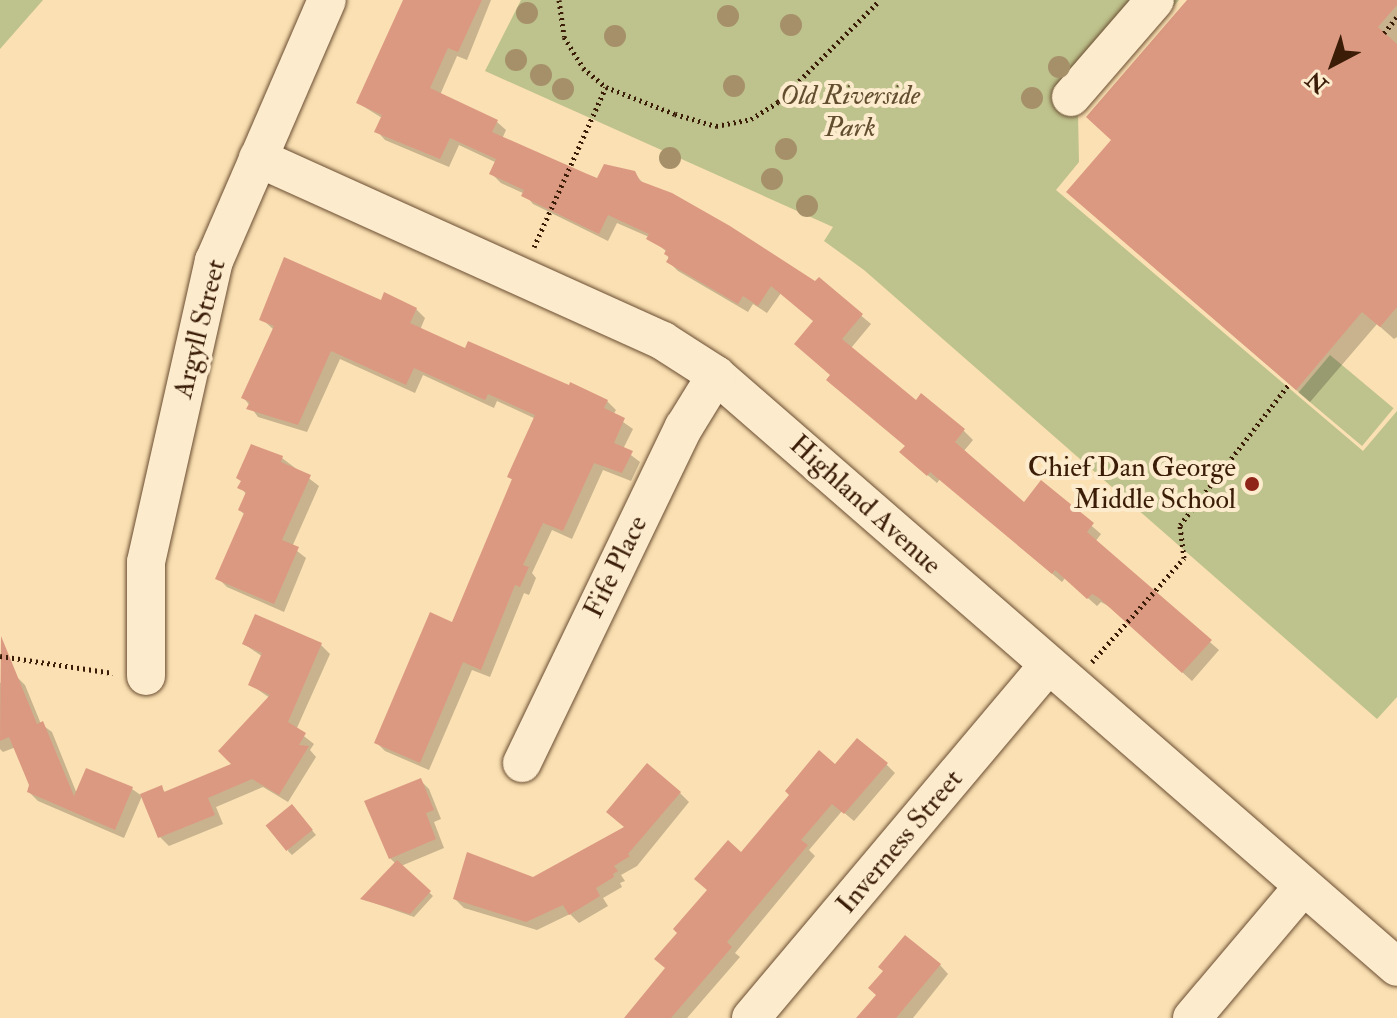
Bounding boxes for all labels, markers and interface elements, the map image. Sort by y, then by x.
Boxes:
north arrow [1293,24,1373,104]
text: N [1301,65,1334,99]
park label: Old Riverside Park [780,79,920,145]
street label: Argyll Street [167,256,233,402]
street label: Highland Avenue [782,428,948,582]
place label: Chief Dan George Middle School [1028,451,1236,517]
marker: Chief Dan George Middle School [1243,475,1261,493]
street label: Fife Place [577,510,655,624]
street label: Inverness Street [830,763,970,921]

